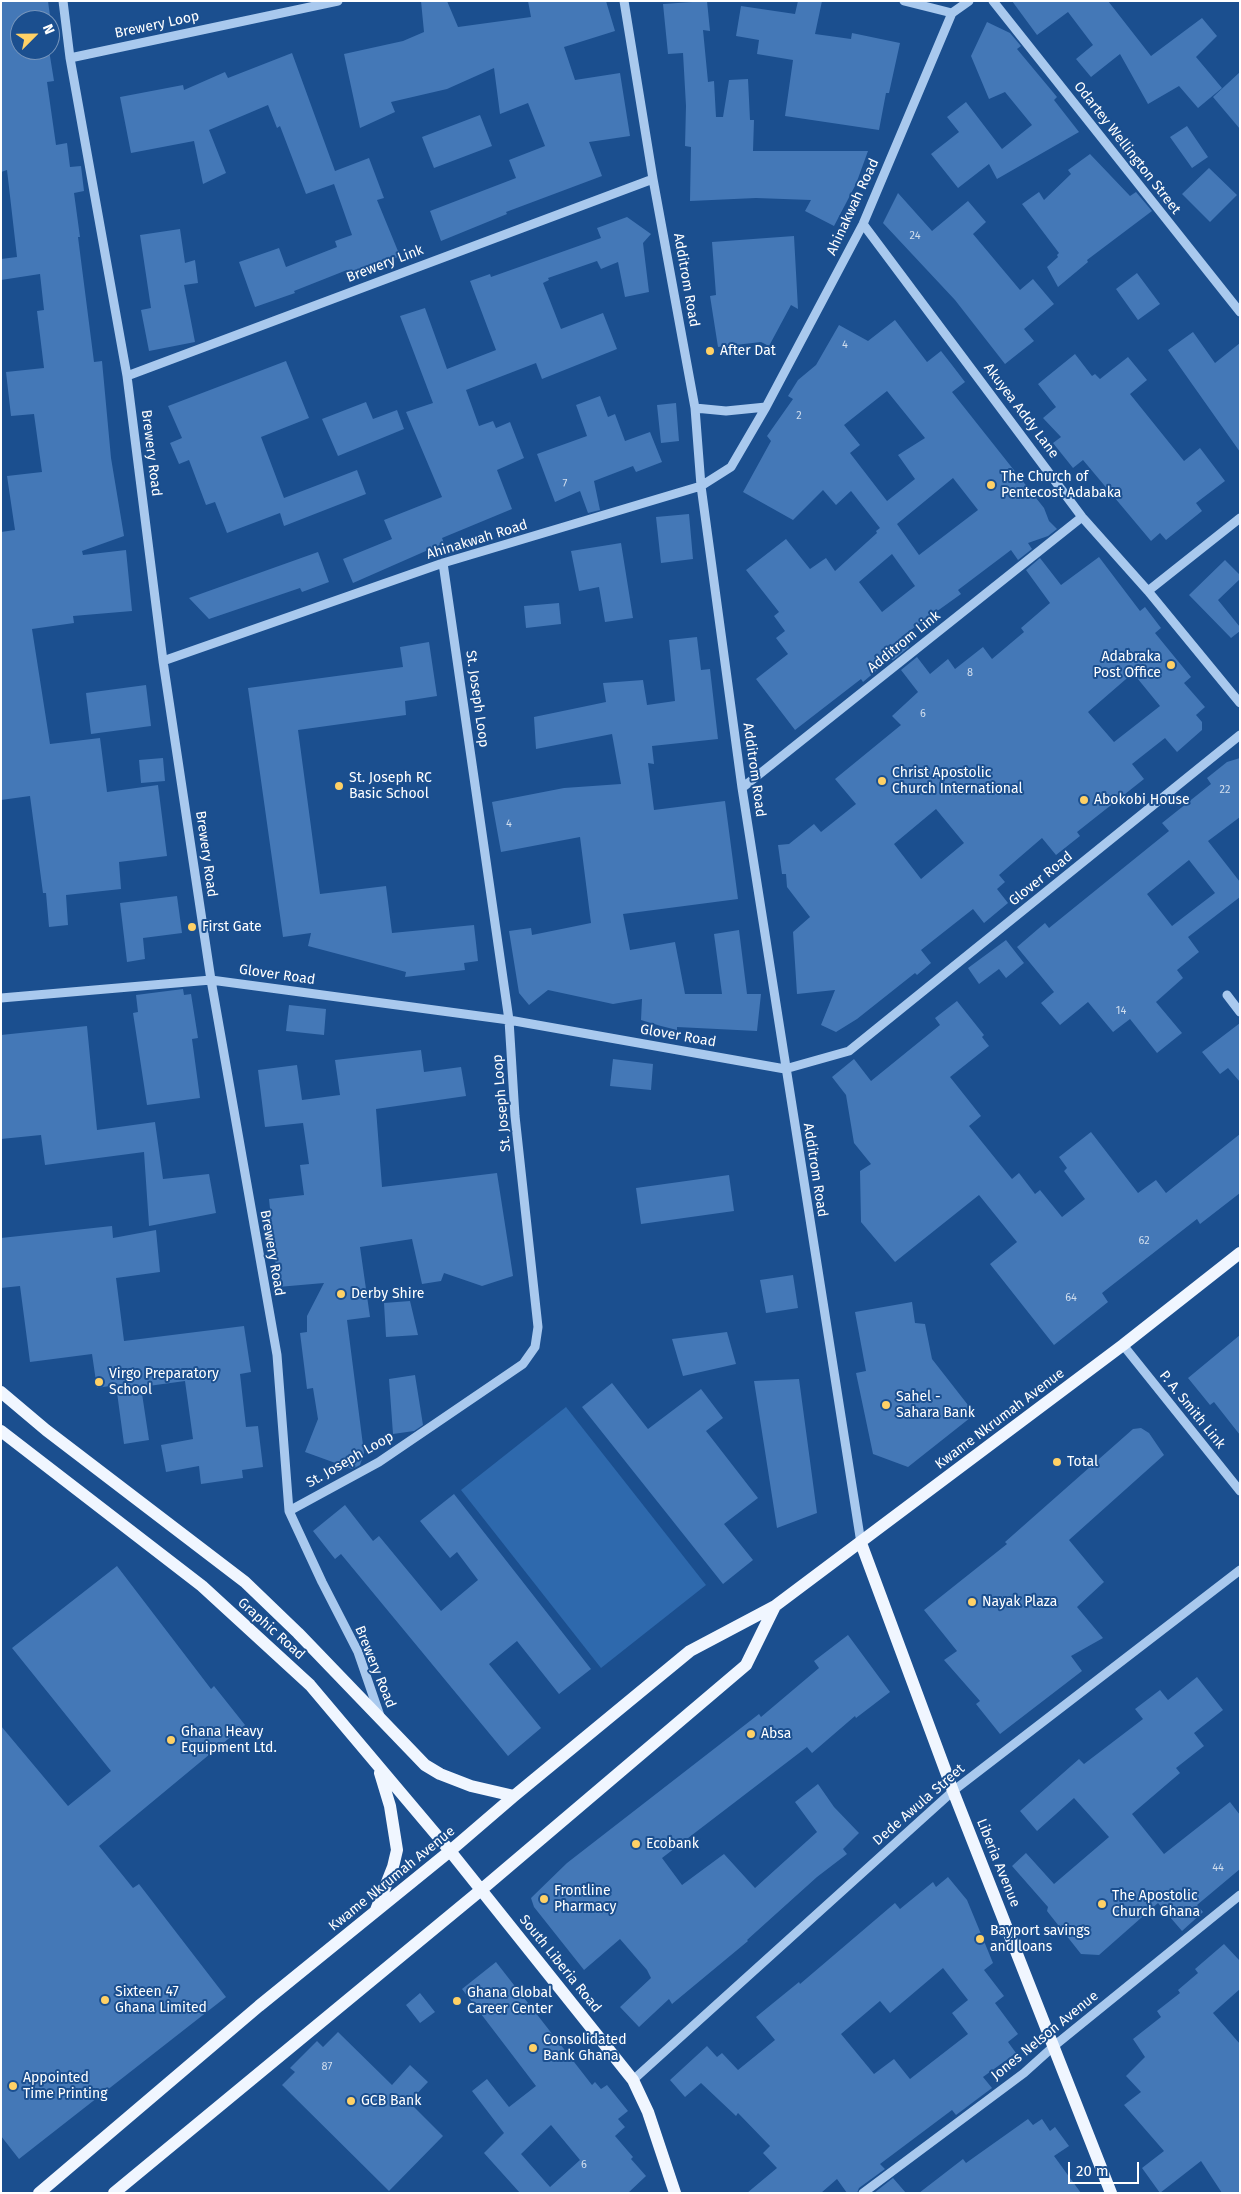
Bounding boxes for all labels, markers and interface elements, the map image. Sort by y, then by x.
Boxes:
street label: Brewery Loop [113,8,201,42]
north arrow [10,10,60,60]
text: N [39,22,58,37]
street label: Odartey Wellington Street [1070,78,1184,218]
street label: Ahinakwah Road [823,156,883,258]
house number: 24 [910,229,920,243]
street label: Additrom Road [669,232,703,328]
street label: Brewery Link [344,242,426,286]
house number: 4 [842,338,848,352]
place label: After Dat [720,343,776,359]
marker: After Dat [704,345,716,357]
street label: Akuyea Addy Lane [980,360,1062,462]
street label: Brewery Road [137,409,165,497]
house number: 2 [796,409,802,423]
place label: The Church of Pentecost Adabaka [1001,469,1121,502]
house number: 7 [563,477,567,491]
marker: The Church of Pentecost Adabaka [985,479,997,491]
street label: Ahinakwah Road [424,517,530,563]
street label: Additrom Link [864,607,944,677]
street label: St. Joseph Loop [462,649,492,749]
place label: Adabraka Post Office [1093,649,1161,682]
marker: Adabraka Post Office [1165,659,1177,671]
house number: 8 [967,666,973,680]
house number: 6 [920,707,926,721]
street label: Additrom Road [739,722,769,818]
place label: Christ Apostolic Church International [892,765,1023,798]
place label: St. Joseph RC Basic School [349,770,432,802]
marker: Christ Apostolic Church International [876,775,888,787]
marker: St. Joseph RC Basic School [333,780,345,792]
house number: 22 [1220,783,1230,797]
place label: Abokobi House [1094,792,1190,808]
marker: Abokobi House [1078,794,1090,806]
street label: Brewery Road [192,810,220,898]
house number: 4 [506,817,512,831]
street label: Glover Road [1006,848,1076,910]
place label: First Gate [202,919,262,935]
marker: First Gate [186,921,198,933]
street label: Glover Road [238,961,316,989]
house number: 14 [1116,1004,1126,1018]
street label: Glover Road [639,1021,717,1051]
street label: St. Joseph Loop [489,1053,515,1153]
street label: Additrom Road [799,1122,831,1218]
street label: Brewery Road [256,1209,288,1297]
house number: 62 [1138,1234,1150,1248]
place label: Derby Shire [351,1286,424,1302]
marker: Derby Shire [335,1288,347,1300]
house number: 64 [1065,1291,1077,1305]
street label: Kwame Nkrumah Avenue [932,1365,1068,1473]
place label: Virgo Preparatory School [109,1366,219,1398]
street label: P. A. Smith Link [1155,1368,1229,1452]
marker: Virgo Preparatory School [93,1376,105,1388]
place label: Sahel - Sahara Bank [896,1389,975,1421]
marker: Sahel - Sahara Bank [880,1399,892,1411]
street label: St. Joseph Loop [303,1428,397,1492]
place label: Total [1067,1454,1098,1470]
marker: Total [1051,1456,1063,1468]
street label: Graphic Road [234,1594,308,1664]
place label: Nayak Plaza [982,1594,1057,1610]
marker: Nayak Plaza [966,1596,978,1608]
street label: Brewery Road [351,1623,399,1711]
place label: Ghana Heavy Equipment Ltd. [181,1724,277,1756]
place label: Absa [761,1726,791,1742]
marker: Absa [745,1728,757,1740]
marker: Ghana Heavy Equipment Ltd. [165,1734,177,1746]
street label: Dede Awula Street [870,1761,968,1849]
street label: Liberia Avenue [973,1816,1023,1910]
street label: Kwame Nkrumah Avenue [326,1823,458,1935]
place label: Ecobank [646,1836,699,1852]
marker: Ecobank [630,1838,642,1850]
house number: 44 [1212,1861,1224,1875]
place label: Frontline Pharmacy [554,1883,616,1915]
place label: The Apostolic Church Ghana [1112,1888,1200,1920]
marker: Frontline Pharmacy [538,1893,550,1905]
marker: The Apostolic Church Ghana [1096,1898,1108,1910]
street label: South Liberia Road [515,1912,605,2016]
place label: Bayport savings and loans [990,1923,1090,1955]
marker: Bayport savings and loans [974,1933,986,1945]
place label: Sixteen 47 Ghana Limited [115,1984,207,2016]
place label: Ghana Global Career Center [467,1985,553,2018]
street label: Jones Nelson Avenue [988,1988,1102,2084]
marker: Sixteen 47 Ghana Limited [99,1994,111,2006]
marker: Ghana Global Career Center [451,1995,463,2007]
place label: Consolidated Bank Ghana [543,2032,627,2064]
marker: Consolidated Bank Ghana [527,2042,539,2054]
house number: 87 [322,2060,332,2074]
place label: Appointed Time Printing [23,2070,107,2102]
marker: Appointed Time Printing [7,2080,19,2092]
place label: GCB Bank [361,2093,421,2109]
marker: GCB Bank [345,2095,357,2107]
scale bar [1071,2152,1142,2184]
house number: 6 [581,2158,587,2172]
text: 20 m [1076,2162,1109,2180]

